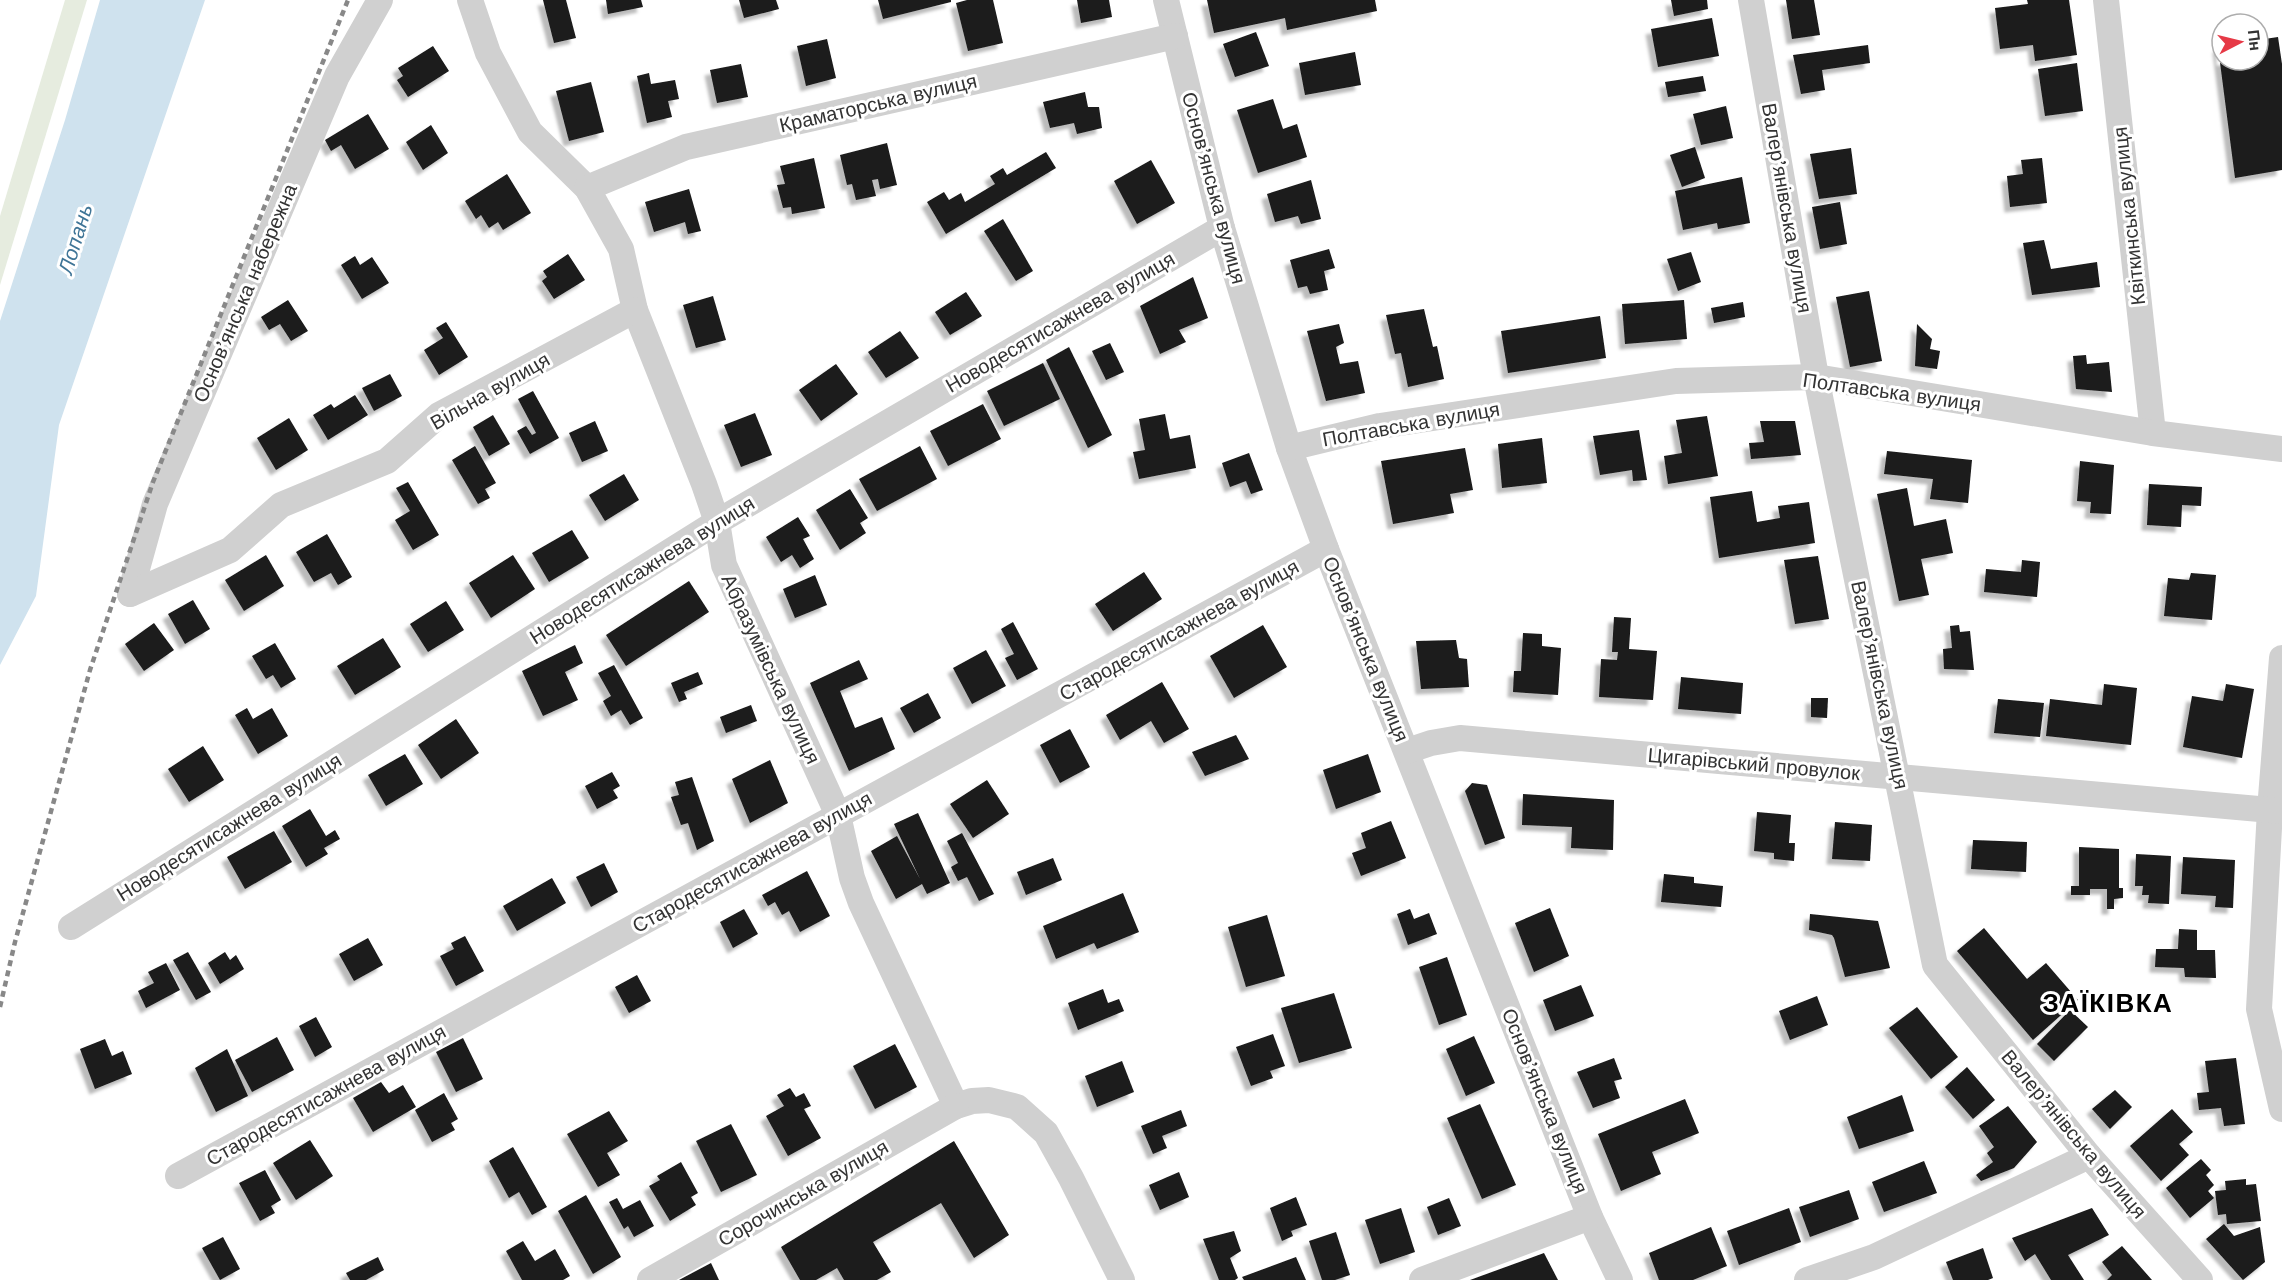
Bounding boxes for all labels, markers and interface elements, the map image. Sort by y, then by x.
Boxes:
north arrow [2210,12,2270,72]
text: Пн [2244,29,2265,52]
street label: Краматорська вулиця [777,69,979,137]
street label: Основ’янська вулиця [1177,89,1251,287]
street label: Валер’янівська вулиця [1757,101,1817,315]
street label: Квіткинська вулиця [2108,126,2150,306]
street label: Основ’янська набережна [188,179,302,406]
water label: Лопань [52,201,97,279]
street label: Новодесятисажнева вулиця [941,246,1179,398]
street label: Вільна вулиця [426,347,554,435]
street label: Полтавська вулиця [1801,368,1983,416]
street label: Полтавська вулиця [1320,397,1502,451]
street label: Новодесятисажнева вулиця [525,491,759,649]
street label: Основ’янська вулиця [1318,553,1414,745]
street label: Стародесятисажнева вулиця [1055,554,1303,706]
street label: Абразумівська вулиця [716,570,826,768]
street label: Валер’янівська вулиця [1846,579,1914,791]
street label: Цигарівський провулок [1647,743,1861,785]
street label: Новодесятисажнева вулиця [112,748,346,906]
street label: Стародесятисажнева вулиця [628,786,876,938]
district label: ЗАЇКІВКА [2043,988,2173,1018]
street label: Основ’янська вулиця [1497,1005,1593,1197]
street label: Стародесятисажнева вулиця [202,1019,450,1171]
street label: Валер’янівська вулиця [1996,1045,2152,1223]
street label: Сорочинська вулиця [714,1134,892,1252]

